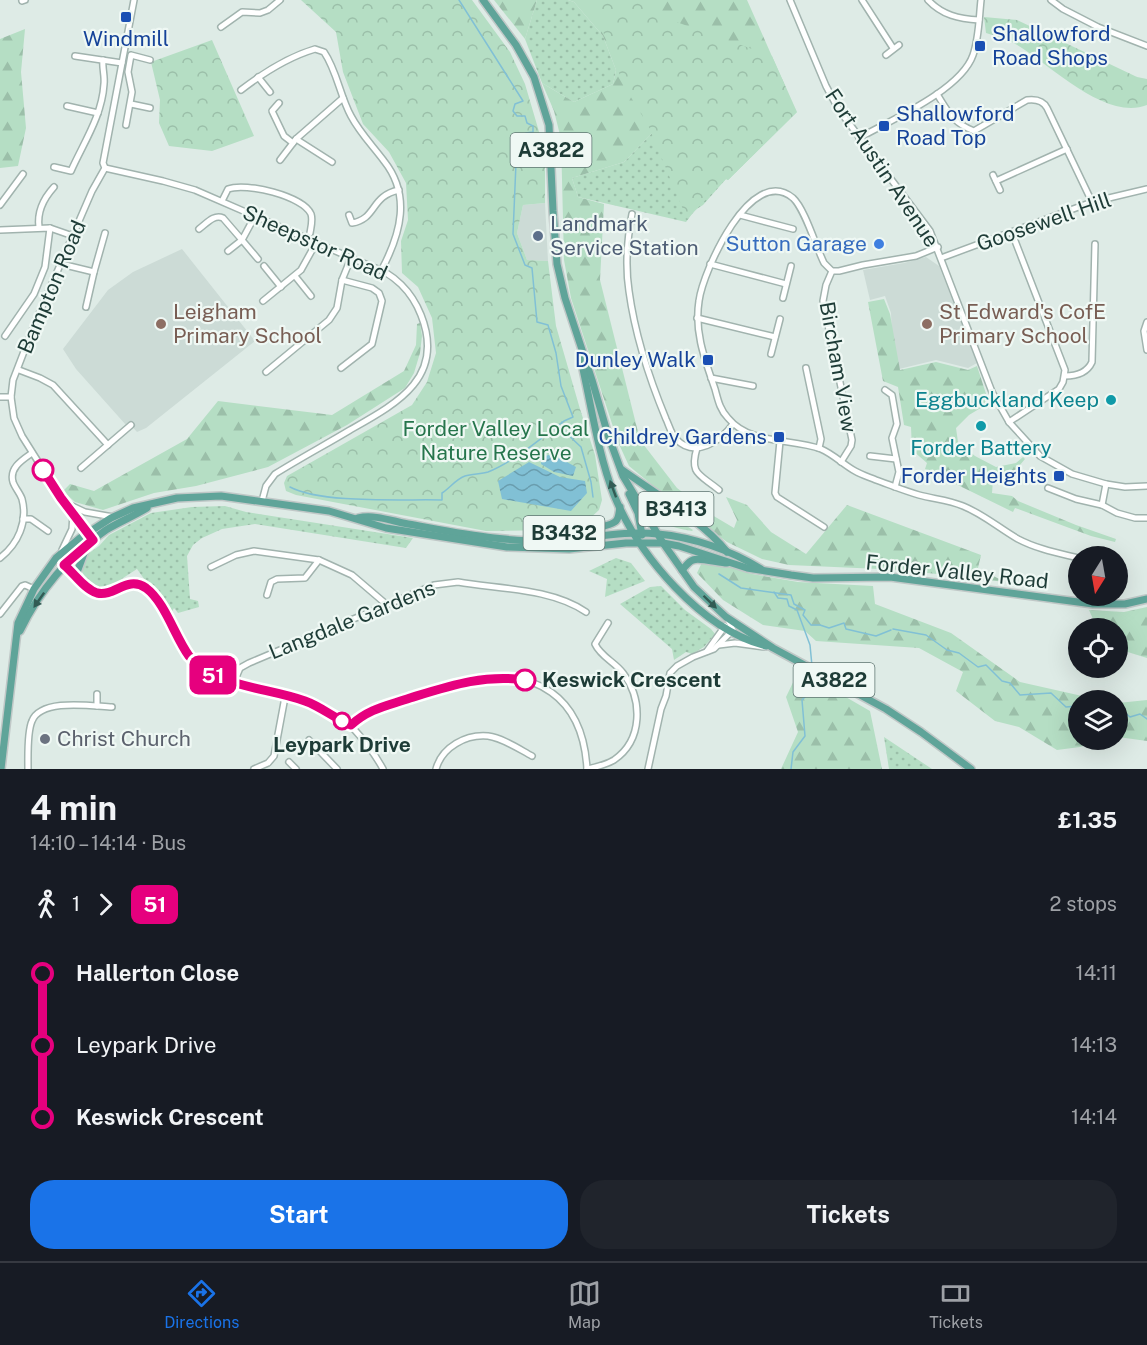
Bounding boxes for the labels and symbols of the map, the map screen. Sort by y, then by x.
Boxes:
marker: Windmill [119,10,133,24]
place label: Shallowford Road Shops [992,21,1111,70]
place label: Windmill [83,26,169,51]
marker: Shallowford Road Shops [973,39,987,53]
street label: Fort Austin Avenue [820,84,945,252]
place label: Shallowford Road Top [896,101,1015,150]
marker: Shallowford Road Top [877,119,891,133]
road number: A3822 [510,133,592,167]
street label: Goosewell Hill [973,187,1115,256]
street label: Sheepstor Road [239,199,391,286]
place label: Landmark Service Station [550,211,699,260]
street label: Bampton Road [12,216,91,357]
marker: Landmark Service Station [531,229,545,243]
place label: Sutton Garage [726,231,867,256]
marker: Sutton Garage [872,237,886,251]
place label: Leigham Primary School [173,299,322,348]
street label: Bircham View [815,299,862,434]
place label: St Edward's CofE Primary School [939,299,1106,348]
marker: Leigham Primary School [154,317,168,331]
marker: St Edward's CofE Primary School [920,317,934,331]
place label: Dunley Walk [575,347,696,372]
marker: Dunley Walk [701,353,715,367]
place label: Eggbuckland Keep [915,387,1099,412]
marker: Eggbuckland Keep [1104,393,1118,407]
park label: Forder Valley Local Nature Reserve [403,416,589,465]
marker: Forder Battery [974,419,988,433]
place label: Childrey Gardens [598,424,767,449]
marker: Childrey Gardens [772,430,786,444]
place label: Forder Battery [910,435,1052,460]
unlabelled marker [32,459,54,481]
place label: Forder Heights [901,463,1047,488]
marker: Forder Heights [1052,469,1066,483]
one-way arrow [607,479,617,497]
road number: B3413 [638,492,714,526]
road number: B3432 [524,516,604,550]
north arrow [1068,546,1128,606]
street label: Forder Valley Road [864,549,1050,594]
street label: Langdale Gardens [265,575,439,664]
one-way arrow [33,591,45,607]
one-way arrow [703,595,717,609]
line badge: 51 [186,656,240,694]
road number: A3822 [794,663,874,697]
place label: Keswick Crescent [542,667,721,692]
marker: Keswick Crescent [514,669,536,691]
marker: Leypark Drive [333,712,351,730]
place label: Christ Church [57,726,191,751]
marker: Christ Church [38,732,52,746]
place label: Leypark Drive [273,732,411,757]

